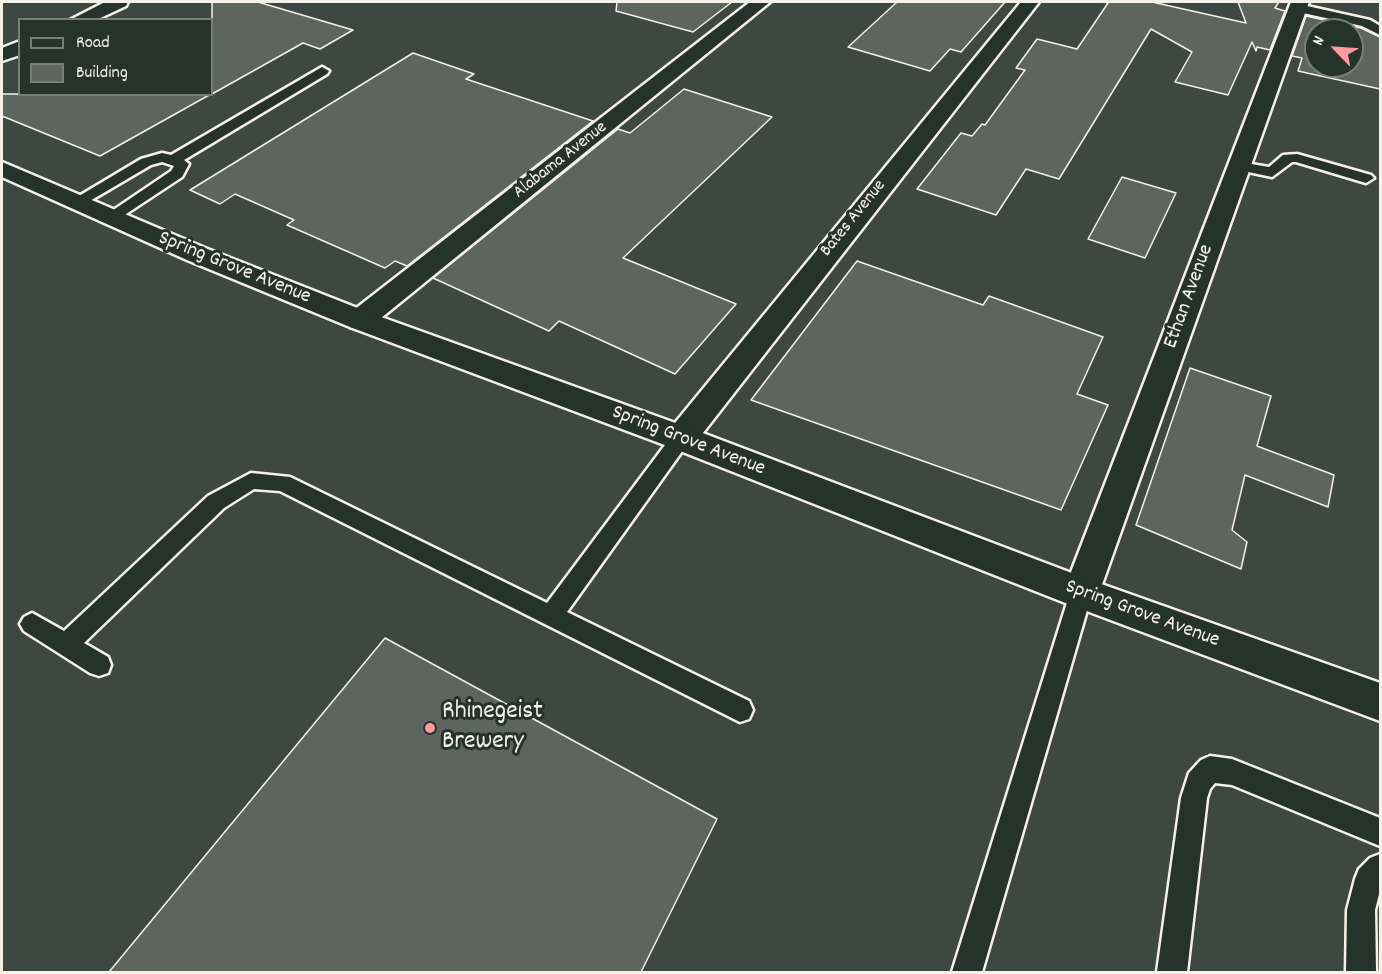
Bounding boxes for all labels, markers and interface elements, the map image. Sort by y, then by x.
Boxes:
legend [18,18,213,96]
north arrow [1304,18,1364,78]
text: Road [76,31,110,56]
text: N [1307,33,1331,49]
text: Building [76,61,128,86]
street label: Alabama Avenue [510,118,612,204]
street label: Bates Avenue [817,176,891,262]
street label: Spring Grove Avenue [154,227,314,311]
street label: Ethan Avenue [1160,242,1220,352]
street label: Spring Grove Avenue [608,401,768,483]
street label: Spring Grove Avenue [1061,575,1223,655]
place label: Rhinegeist Brewery [442,697,543,758]
marker: Rhinegeist Brewery [423,721,437,735]

